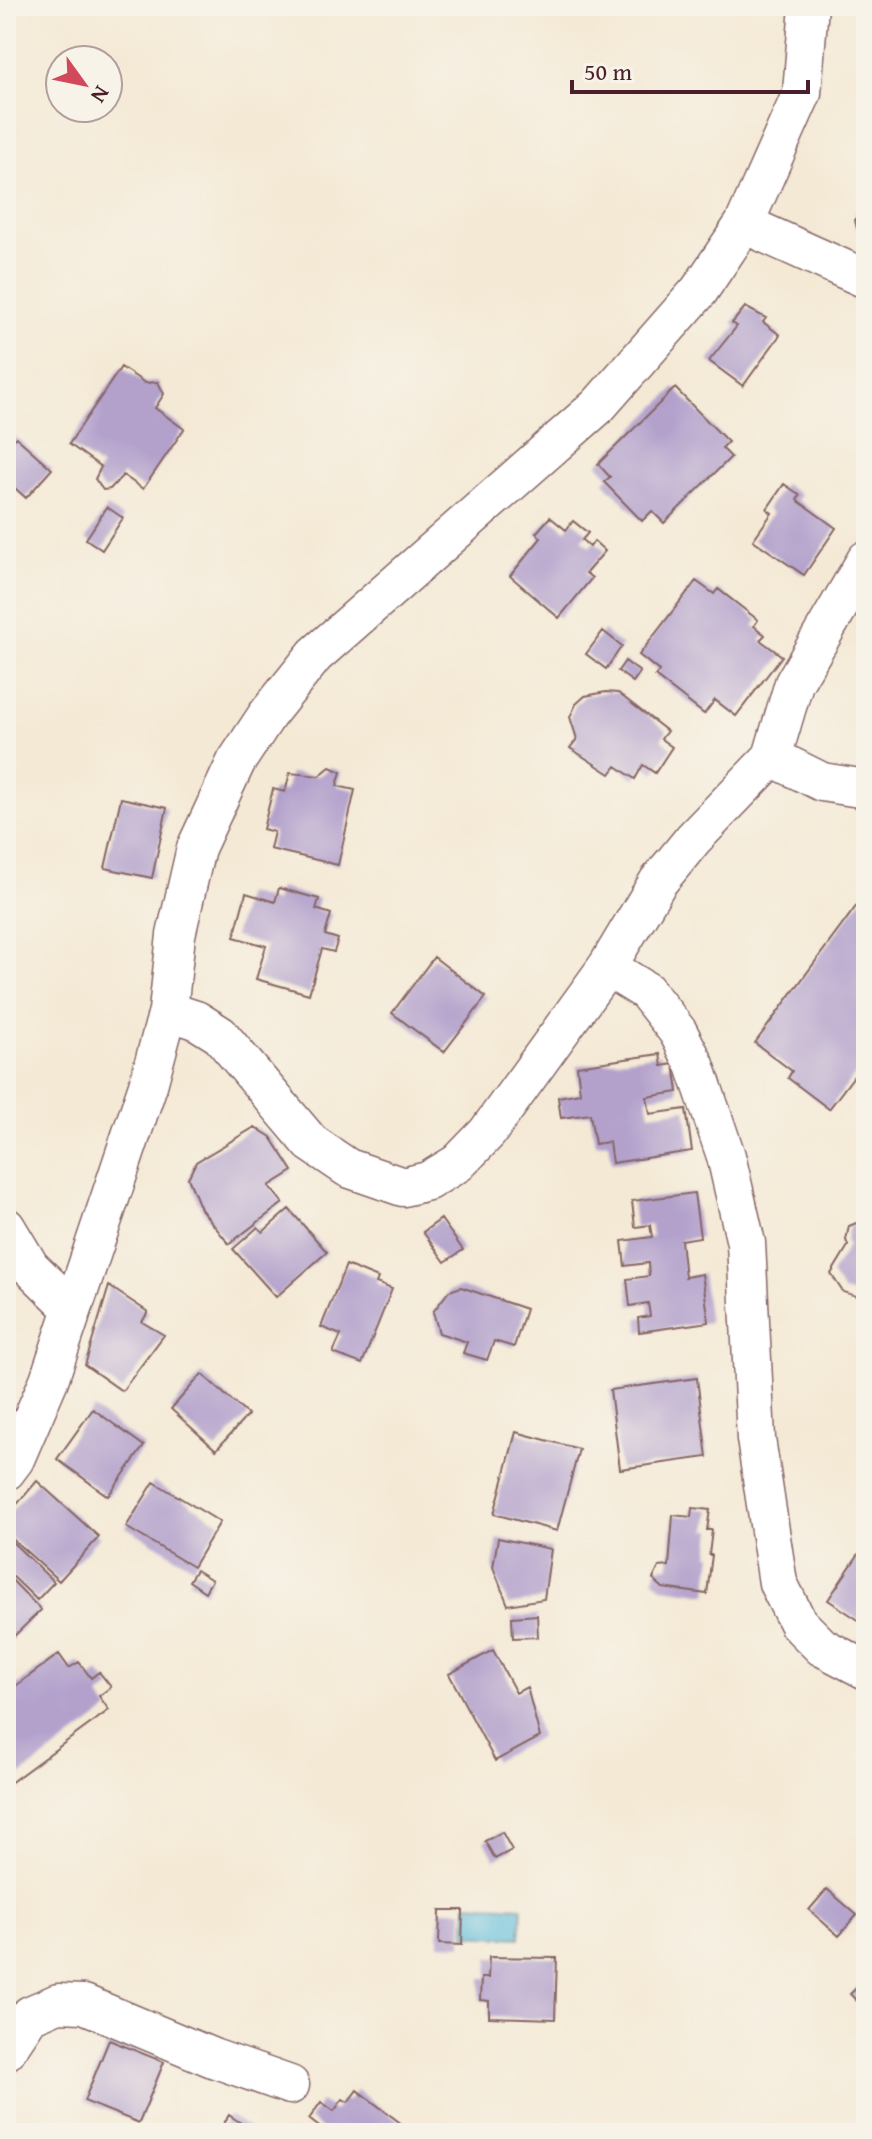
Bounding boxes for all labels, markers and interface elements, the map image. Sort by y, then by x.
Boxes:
north arrow [44,44,124,124]
scale bar [572,44,808,94]
text: 50 m [584,54,632,89]
text: N [83,80,118,110]

